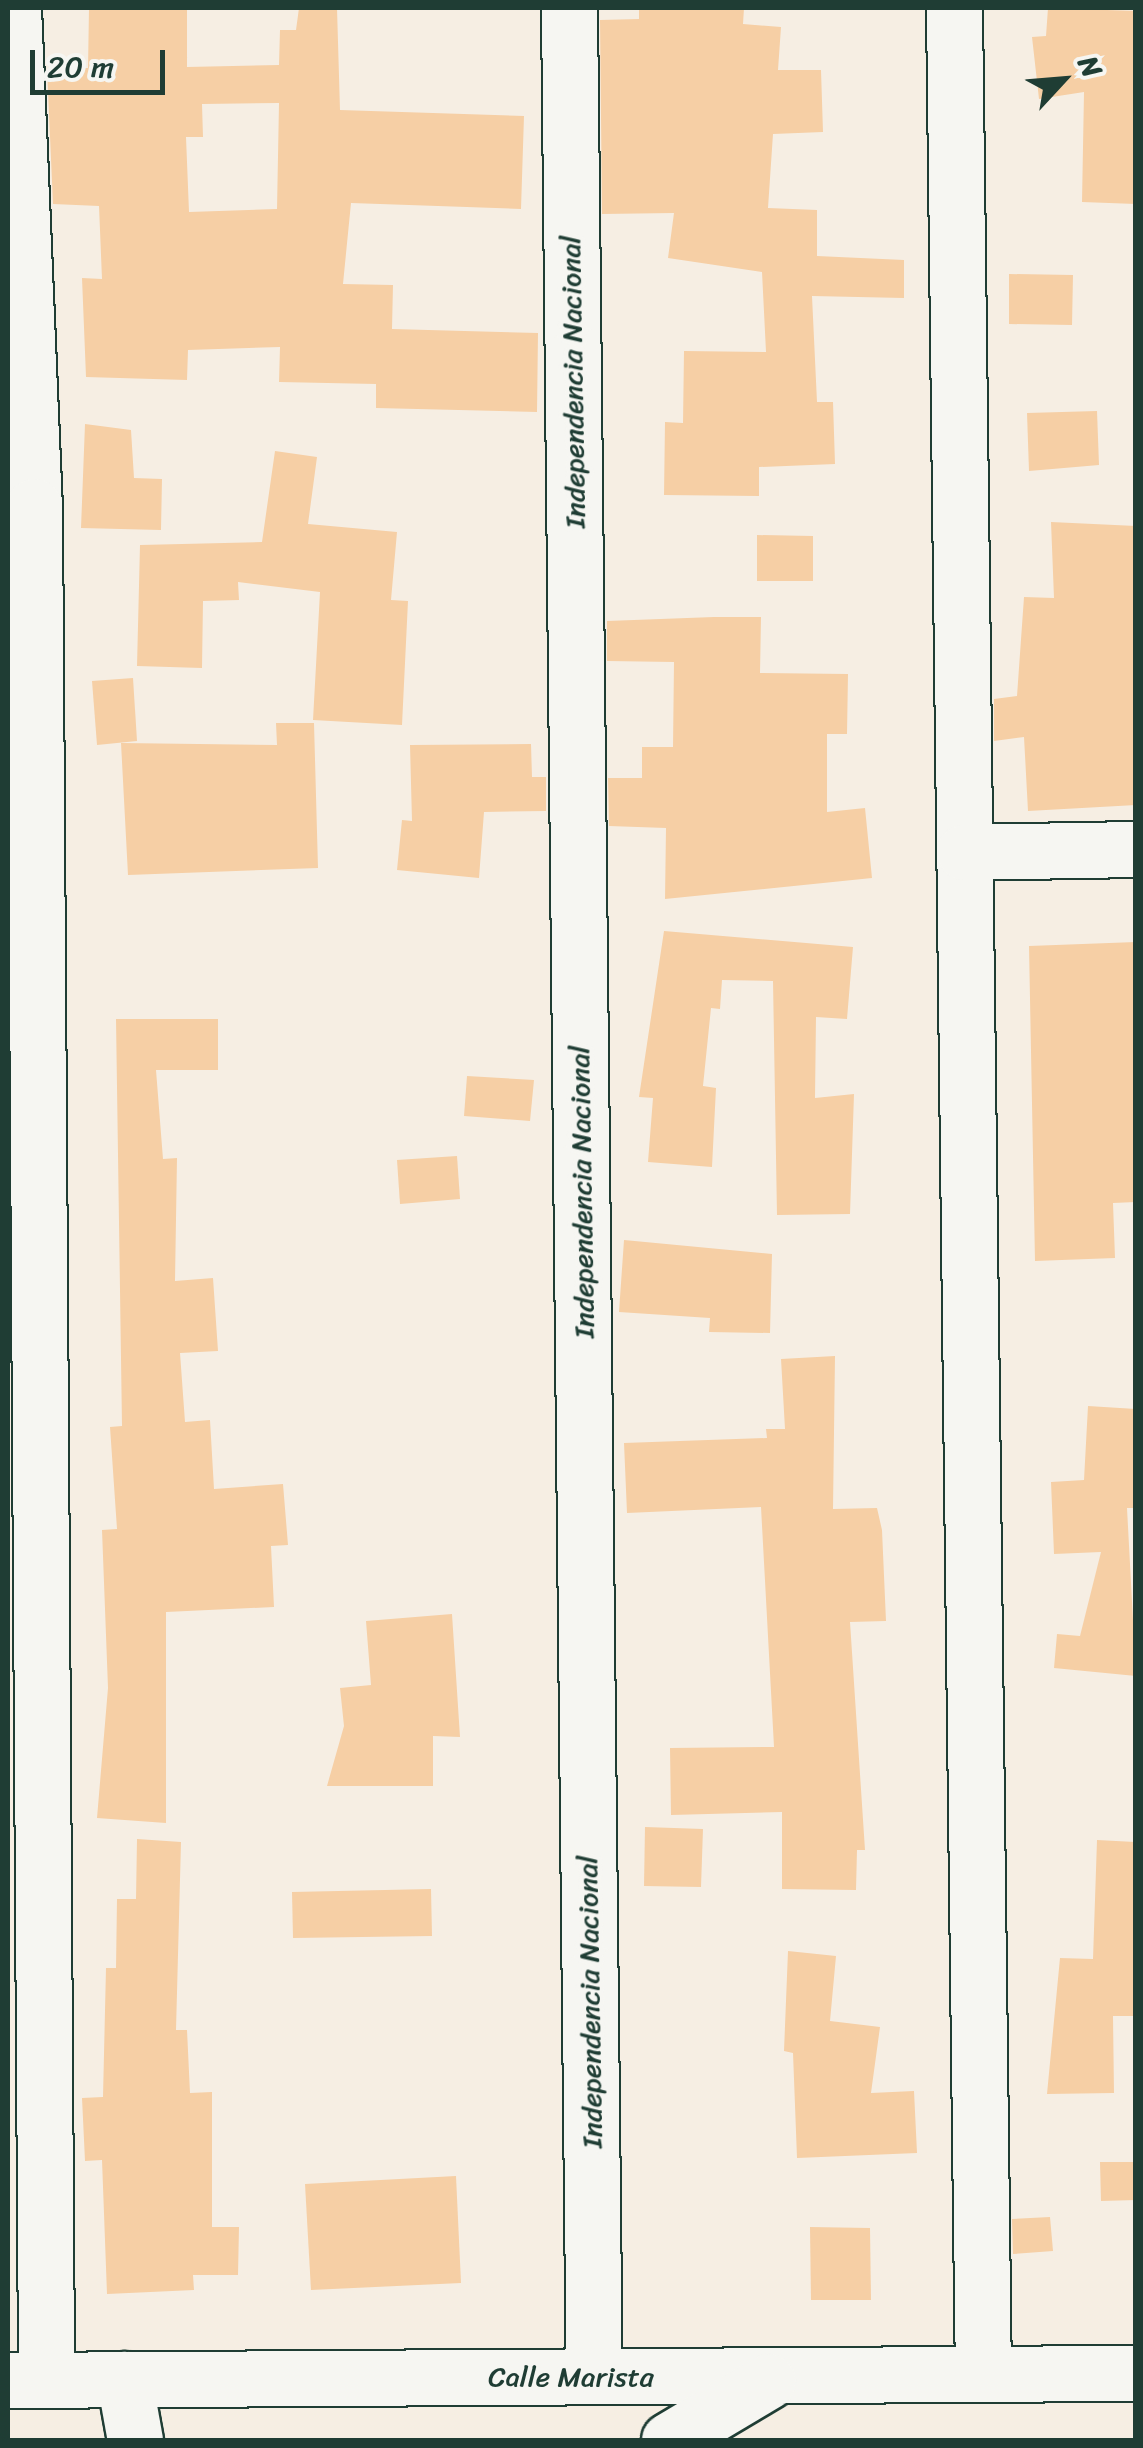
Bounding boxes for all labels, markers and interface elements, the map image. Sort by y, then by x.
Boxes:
scale bar [35,30,170,92]
north arrow [1013,30,1113,130]
text: 20 m [47,40,114,94]
text: N [1064,47,1117,86]
street label: Independencia Nacional [554,236,592,528]
street label: Independencia Nacional [563,1046,601,1338]
street label: Independencia Nacional [571,1856,609,2148]
street label: Calle Marista [489,2360,653,2394]

